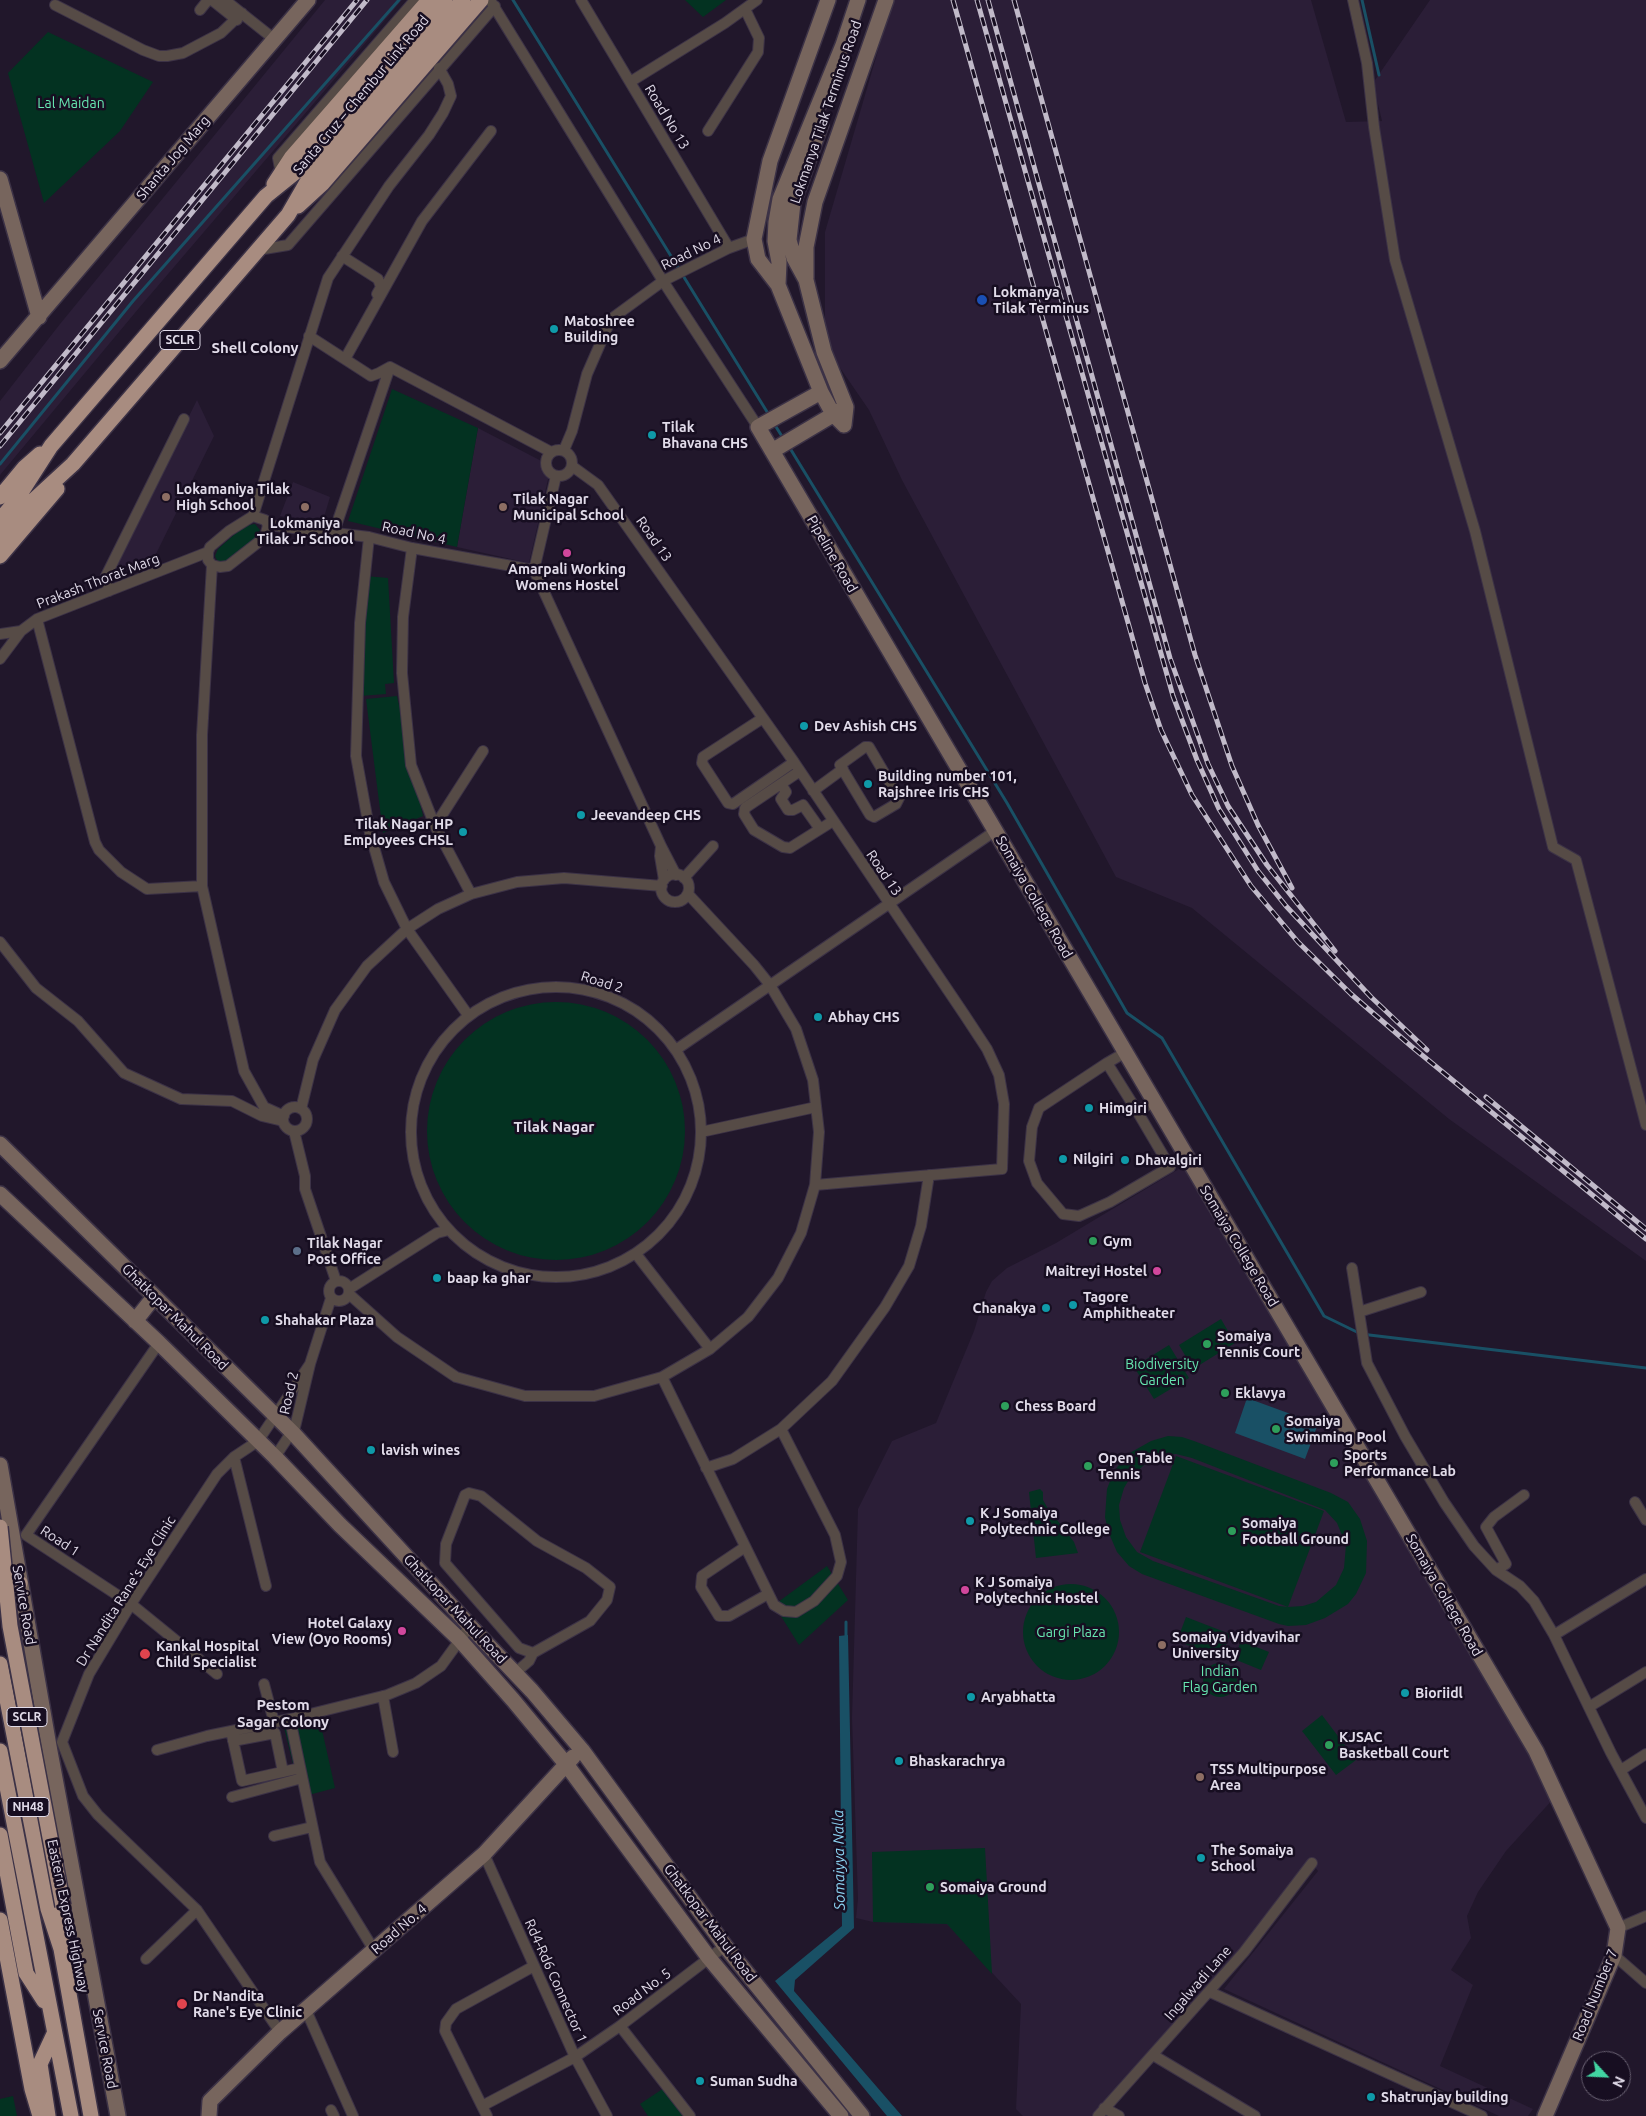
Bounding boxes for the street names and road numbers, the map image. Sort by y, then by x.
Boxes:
street label: Santa Cruz – Chembur Link Road [290,12,432,178]
street label: Lokmanya Tilak Terminus Road [787,18,865,206]
street label: Road No 13 [641,82,693,152]
street label: Shanta Jog Marg [133,112,213,204]
street label: Road No 4 [658,230,724,274]
road number: SCLR [160,330,200,350]
street label: Road 13 [632,513,676,565]
street label: Pipeline Road [803,513,861,595]
street label: Road No 4 [381,518,447,548]
street label: Prakash Thorat Marg [34,550,162,612]
street label: Somaiya College Road [992,833,1076,961]
street label: Road 13 [863,847,905,899]
street label: Road 2 [579,968,625,996]
street label: Somaiya College Road [1196,1182,1282,1310]
street label: Ghatkopar Mahul Road [118,1260,232,1374]
street label: Road 2 [276,1370,302,1416]
street label: Dr Nandita Rane's Eye Clinic [73,1513,179,1669]
street label: Road 1 [37,1522,83,1560]
street label: Somaiya College Road [1402,1531,1486,1659]
street label: Ghatkopar Mahul Road [400,1551,510,1667]
street label: Service Road [9,1564,39,1646]
road number: SCLR [7,1708,47,1726]
road number: NH48 [7,1798,49,1816]
street label: Eastern Express Highway [44,1838,92,1994]
street label: Ghatkopar Mahul Road [660,1861,760,1985]
street label: Road No. 4 [368,1900,430,1958]
street label: Rd4-Rd6 Connector 1 [521,1916,591,2046]
street label: Ingalwadi Lane [1161,1942,1235,2024]
street label: Road Number 7 [1569,1946,1621,2044]
street label: Road No. 5 [610,1965,674,2019]
street label: Service Road [89,2008,121,2090]

